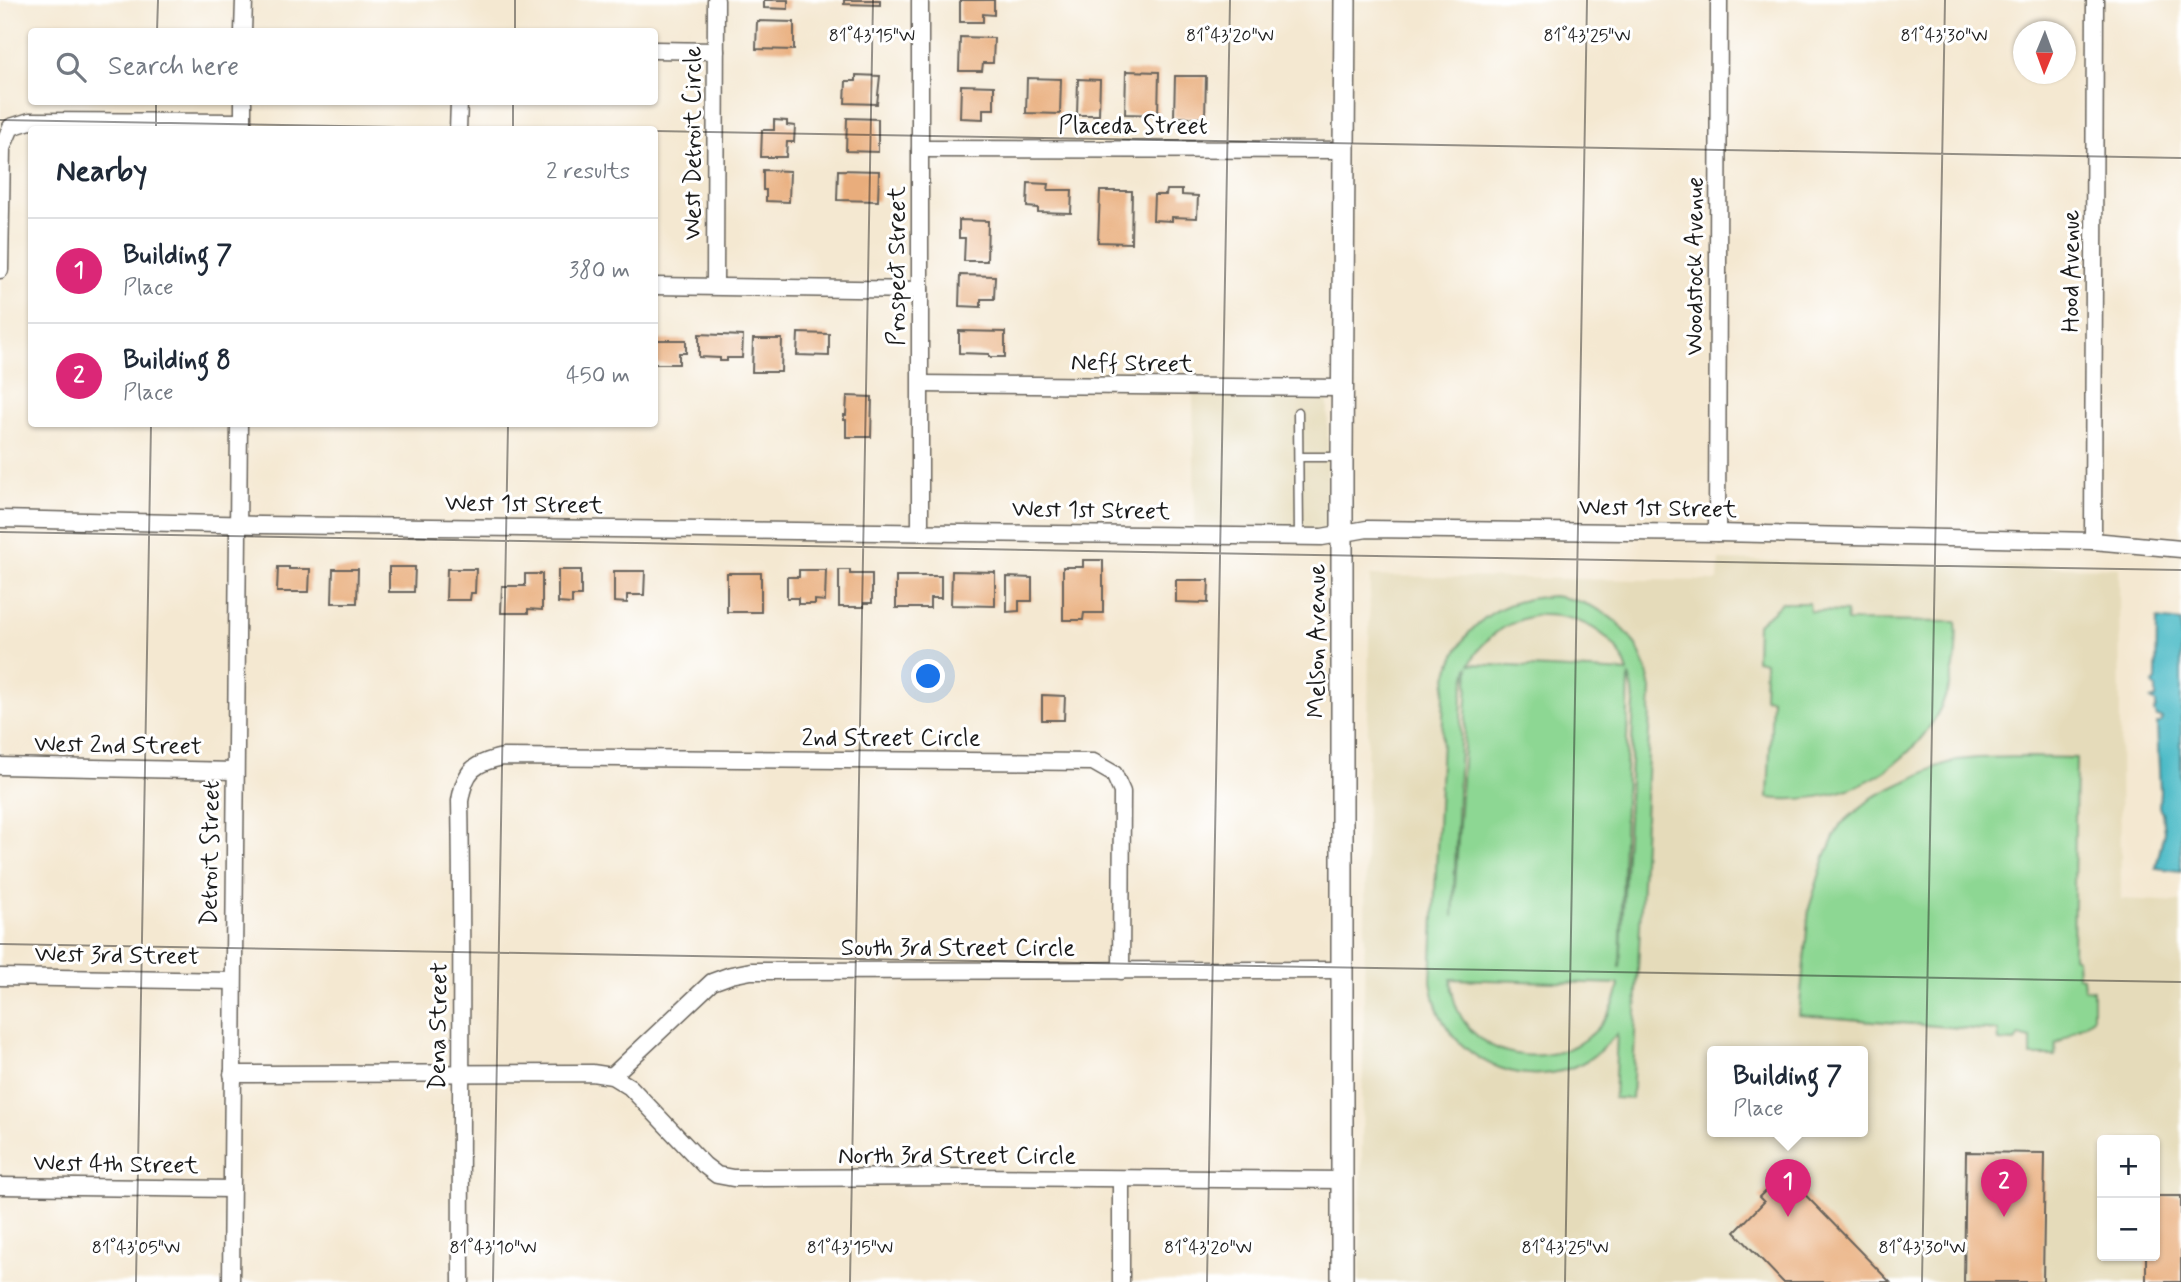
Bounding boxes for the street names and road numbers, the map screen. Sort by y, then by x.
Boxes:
street label: West Detroit Circle [678,46,709,240]
street label: Placeda Street [1058,111,1208,142]
street label: Woodstock Avenue [1680,177,1711,355]
street label: Prospect Street [882,186,913,346]
street label: Hood Avenue [2056,210,2087,332]
street label: Neff Street [1071,347,1193,381]
street label: West 1st Street [445,488,603,522]
street label: West 1st Street [1579,492,1737,526]
street label: West 1st Street [1012,494,1170,528]
street label: Melson Avenue [1302,564,1333,718]
street label: 2nd Street Circle [801,723,981,754]
street label: West 2nd Street [34,729,202,763]
street label: Detroit Street [194,780,228,926]
street label: South 3rd Street Circle [841,933,1075,964]
street label: West 3rd Street [34,939,200,973]
street label: Dena Street [422,962,456,1090]
street label: North 3rd Street Circle [838,1141,1076,1172]
street label: West 4th Street [33,1148,199,1182]

